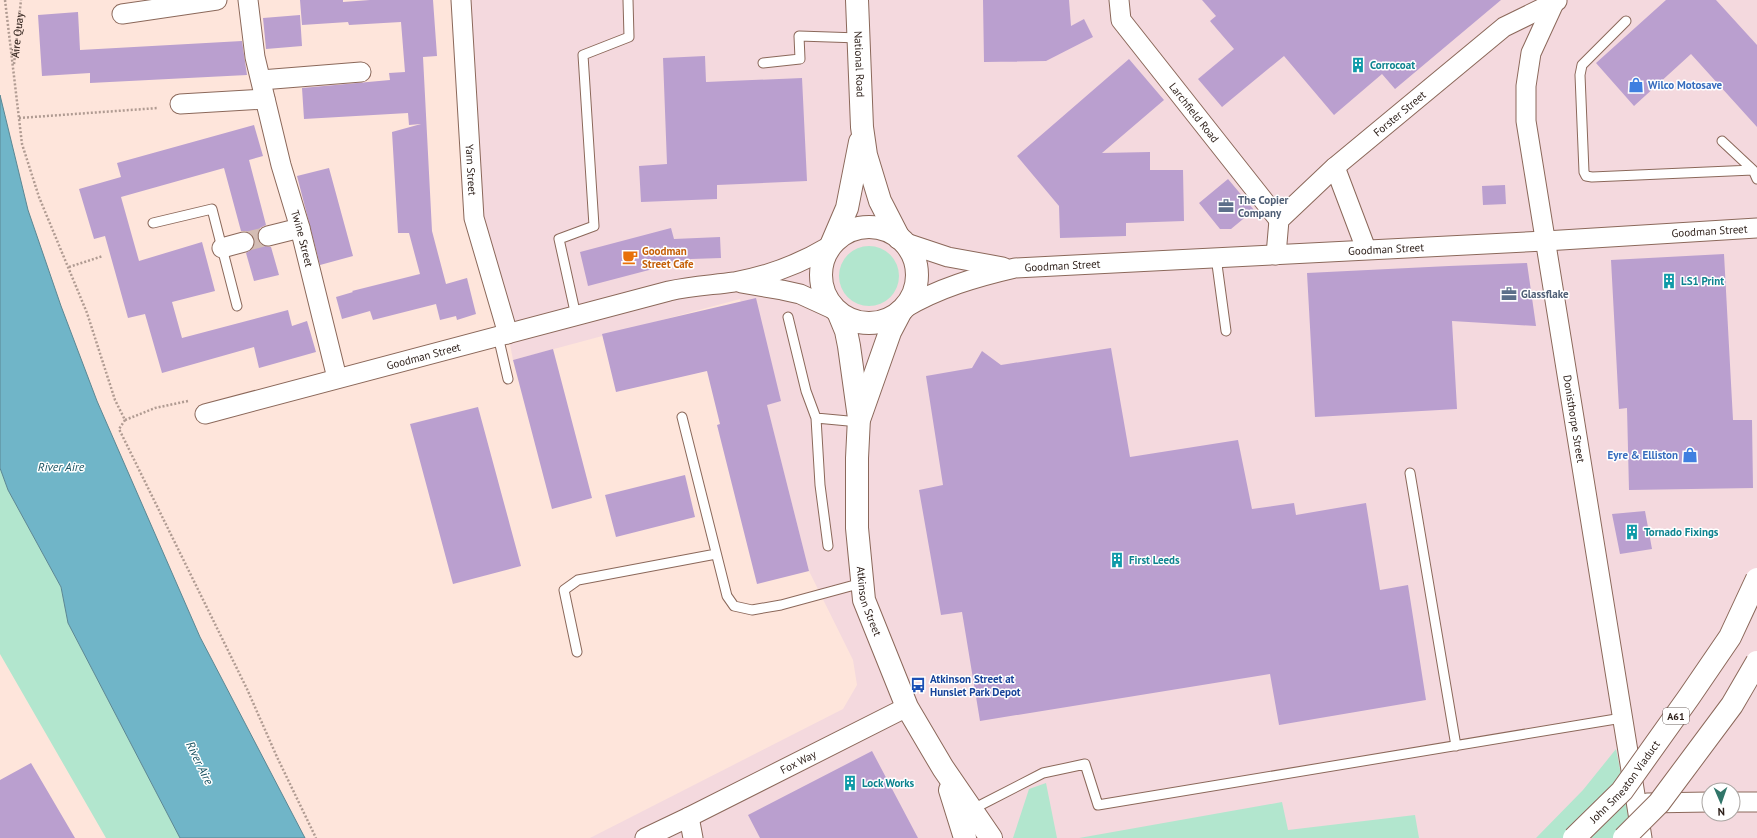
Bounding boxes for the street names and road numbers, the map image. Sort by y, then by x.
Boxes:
street label: Aire Quay [8,11,27,59]
street label: National Road [851,30,868,98]
street label: Larchfield Road [1166,80,1222,145]
street label: Forster Street [1370,88,1429,139]
street label: Yarn Street [463,143,480,196]
street label: Twine Street [288,208,316,269]
street label: Goodman Street [1671,222,1748,240]
street label: Goodman Street [1348,240,1425,258]
street label: Goodman Street [1024,257,1101,275]
street label: Goodman Street [385,340,462,373]
street label: Donisthorpe Street [1560,374,1588,464]
street label: Atkinson Street [854,566,885,638]
road number: A61 [1663,708,1689,724]
street label: John Smeaton Viaduct [1586,737,1663,827]
street label: Fox Way [778,747,819,777]

